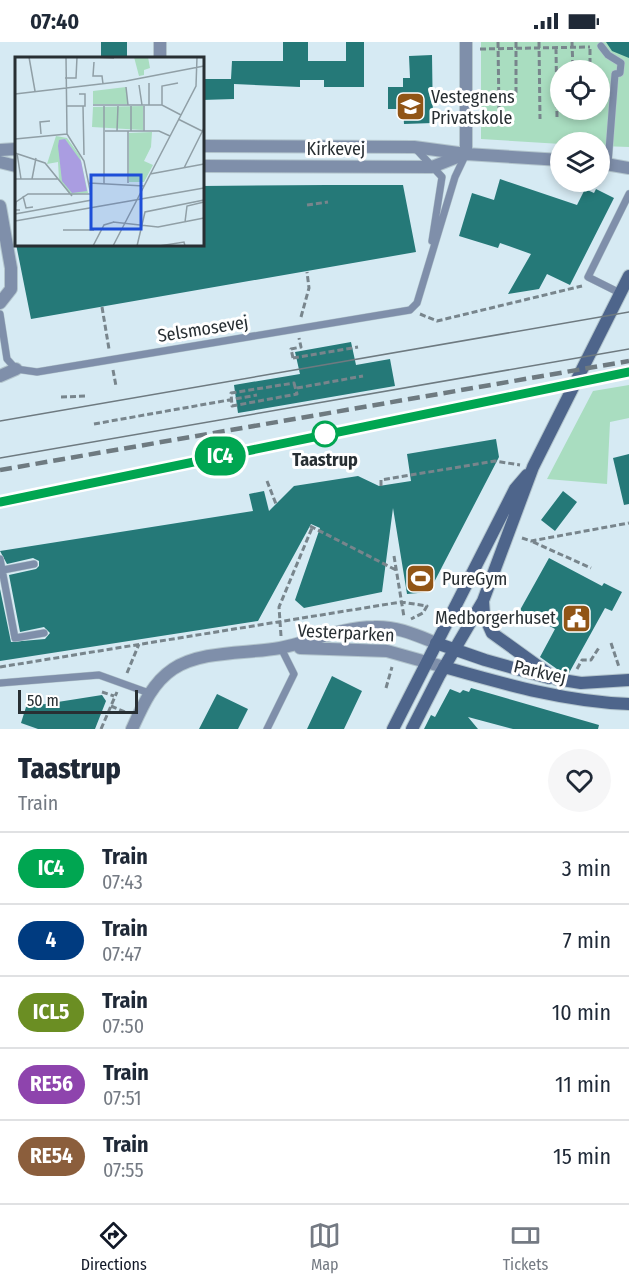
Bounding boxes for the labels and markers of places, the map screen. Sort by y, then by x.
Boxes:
place label: Vestegnens Privatskole [431,86,515,129]
school or university icon: Vestegnens Privatskole [394,91,426,123]
marker: Taastrup [312,421,338,447]
place label: Taastrup [292,449,358,471]
sports icon: PureGym [405,563,437,595]
place label: PureGym [442,568,507,590]
public building icon: Medborgerhuset [561,602,593,634]
place label: Medborgerhuset [435,607,556,629]

